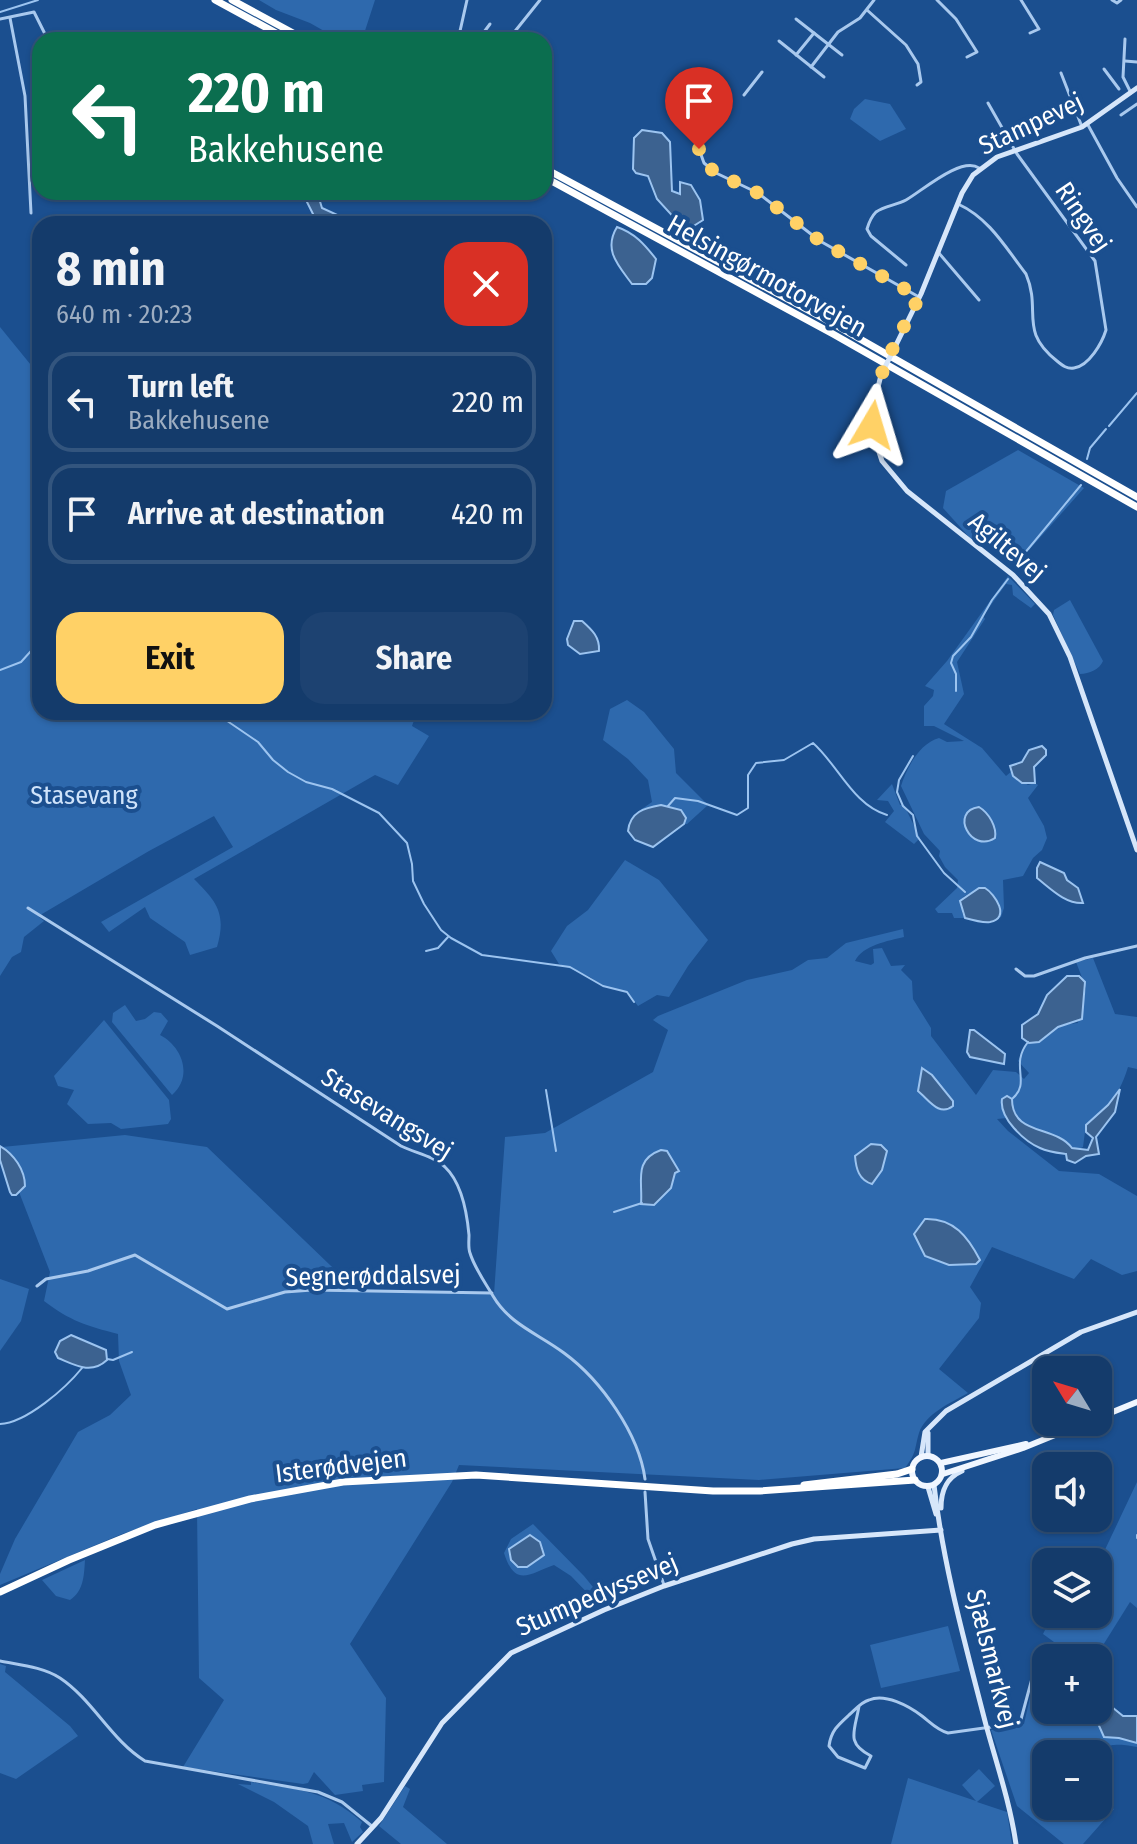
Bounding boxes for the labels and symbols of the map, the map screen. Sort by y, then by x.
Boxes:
pin [665,67,733,149]
street label: Stampevej [974,86,1088,162]
street label: Ringvej [1048,176,1118,258]
street label: Helsingørmotorvejen [662,208,872,344]
position arrow [830,383,914,467]
street label: Agiltevej [962,506,1052,588]
park label: Stasevang [30,780,139,811]
street label: Stasevangsvej [316,1061,458,1167]
street label: Segnerøddalsvej [285,1259,461,1293]
north arrow [1032,1356,1112,1436]
street label: Isterødvejen [273,1443,409,1489]
street label: Stumpedyssevej [512,1547,682,1643]
street label: Sjælsmarkvej [960,1586,1024,1732]

